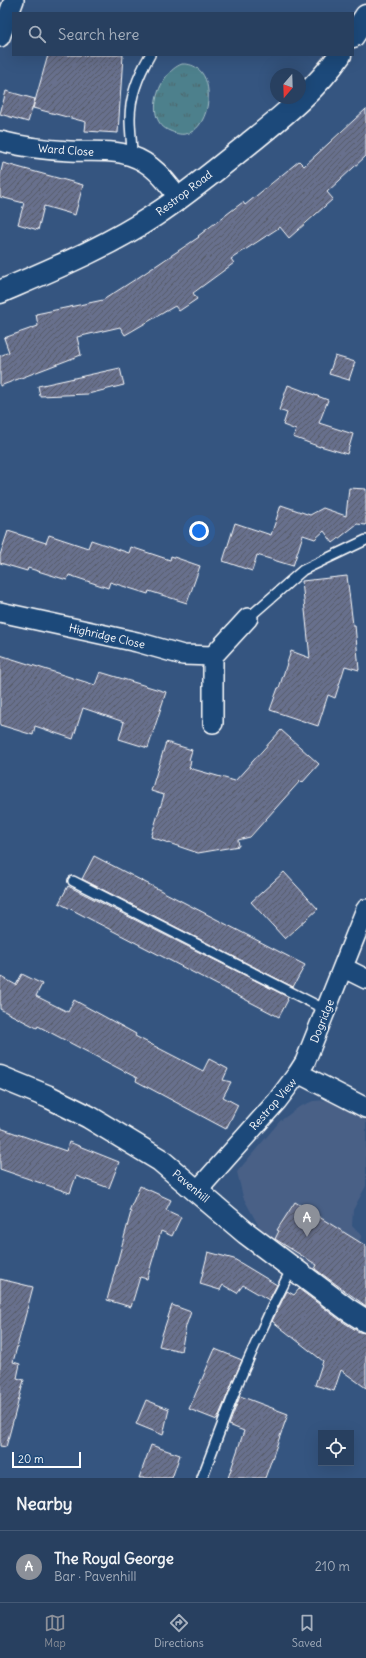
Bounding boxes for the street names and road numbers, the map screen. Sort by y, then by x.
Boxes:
street label: Ward Close [37,141,95,159]
street label: Restrop Road [153,167,215,219]
street label: Highridge Close [68,620,147,652]
street label: Dogridge [307,997,337,1045]
street label: Restrop View [246,1075,300,1133]
street label: Pavenhill [170,1166,212,1206]

